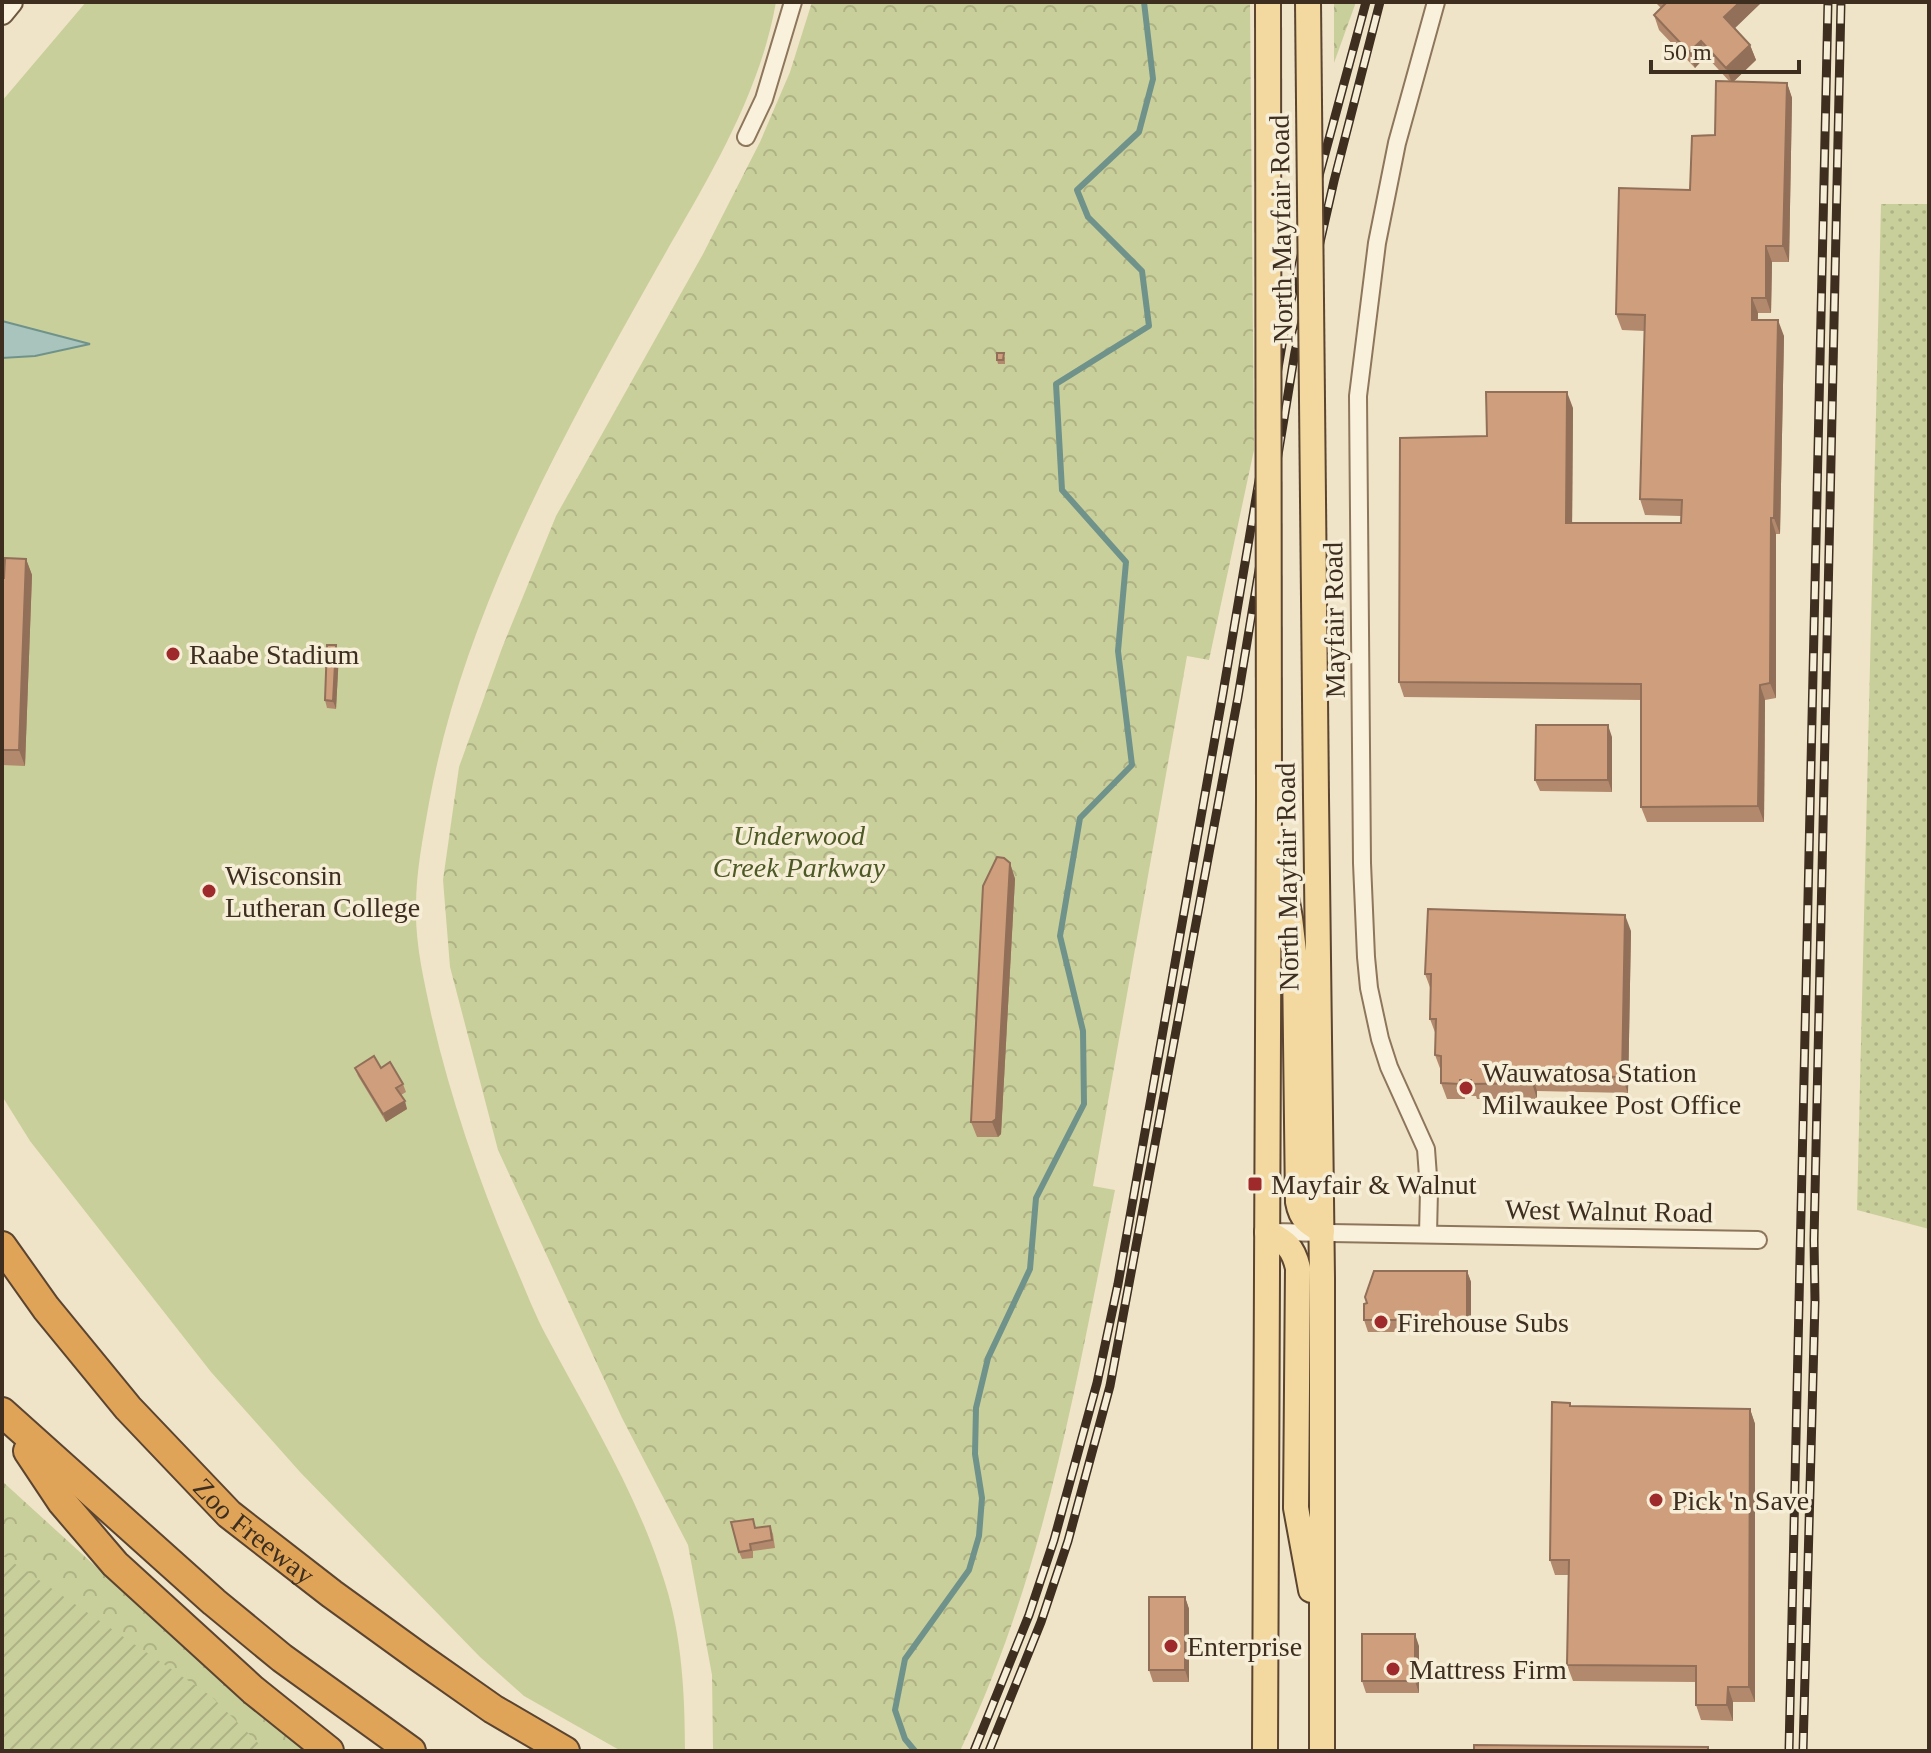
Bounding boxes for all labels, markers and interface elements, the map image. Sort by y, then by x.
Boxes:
scale bar [1651,24,1799,74]
text: 50 m [1663,39,1712,65]
street label: North Mayfair Road [1264,114,1298,344]
street label: Mayfair Road [1317,542,1351,698]
place label: Raabe Stadium [189,639,360,670]
marker: Raabe Stadium [164,645,182,663]
street label: North Mayfair Road [1270,762,1304,992]
park label: Underwood Creek Parkway [713,820,886,883]
place label: Wisconsin Lutheran College [225,860,420,923]
marker: Wisconsin Lutheran College [200,882,218,900]
place label: Wauwatosa Station Milwaukee Post Office [1482,1057,1741,1120]
marker: Wauwatosa Station Milwaukee Post Office [1457,1079,1475,1097]
place label: Mayfair & Walnut [1271,1169,1477,1200]
marker: Mayfair & Walnut [1246,1175,1264,1193]
street label: West Walnut Road [1505,1194,1713,1228]
place label: Firehouse Subs [1397,1307,1569,1338]
marker: Firehouse Subs [1372,1313,1390,1331]
street label: Zoo Freeway [187,1471,321,1590]
place label: Pick 'n Save [1672,1485,1809,1516]
marker: Pick 'n Save [1647,1491,1665,1509]
place label: Enterprise [1187,1631,1302,1662]
marker: Enterprise [1162,1637,1180,1655]
place label: Mattress Firm [1409,1654,1567,1685]
marker: Mattress Firm [1384,1660,1402,1678]

